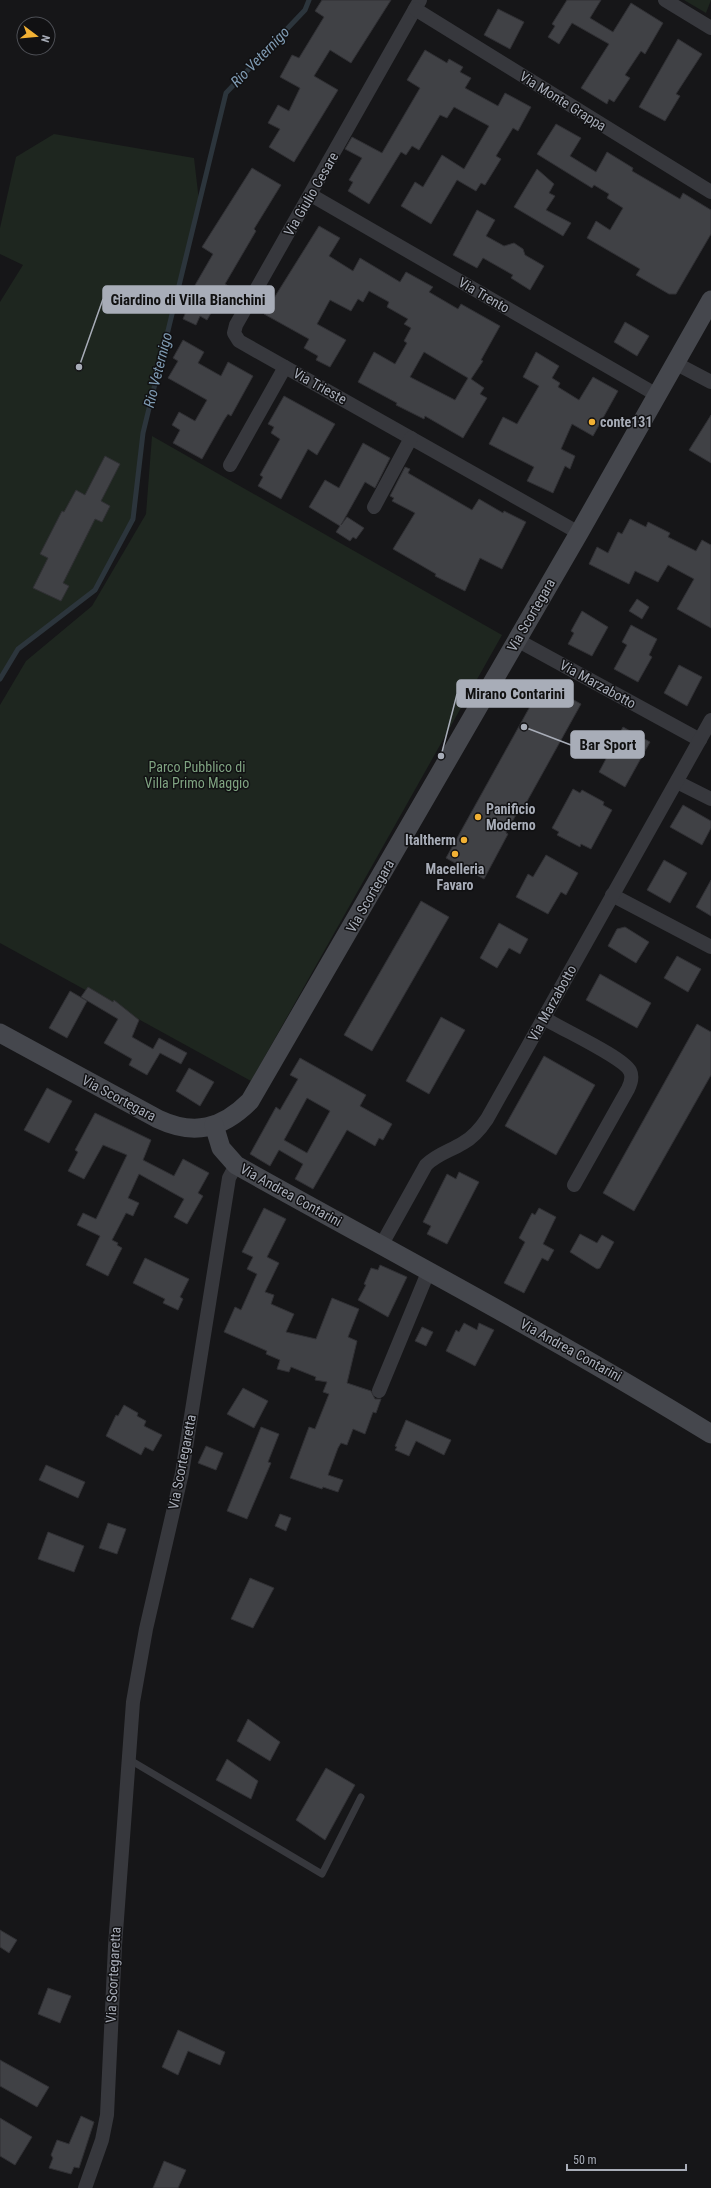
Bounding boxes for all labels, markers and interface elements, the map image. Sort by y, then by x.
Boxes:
north arrow [16,16,56,56]
water label: Rio Veternigo [227,23,293,91]
text: N [38,34,52,44]
street label: Via Monte Grappa [517,68,609,134]
street label: Via Giulio Cesare [281,149,342,239]
street label: Via Trento [456,274,512,316]
callout: Giardino di Villa Bianchini [103,286,274,313]
text: Giardino di Villa Bianchini [110,291,266,309]
water label: Rio Veternigo [140,331,176,409]
street label: Via Trieste [290,365,350,407]
place label: conte131 [600,414,653,430]
marker: conte131 [587,417,597,427]
street label: Via Scortegara [504,576,558,654]
street label: Via Marzabotto [557,657,639,711]
callout: Mirano Contarini [457,680,573,707]
text: Mirano Contarini [465,685,565,703]
callout: Bar Sport [571,731,644,758]
text: Bar Sport [580,736,637,754]
park label: Parco Pubblico di Villa Primo Maggio [145,759,249,791]
place label: Panificio Moderno [486,801,536,833]
marker: Panificio Moderno [473,812,483,822]
place label: Italtherm [405,832,456,848]
marker: Italtherm [459,835,469,845]
marker: Macelleria Favaro [450,849,460,859]
street label: Via Scortegara [343,857,397,935]
place label: Macelleria Favaro [426,861,485,893]
street label: Via Marzabotto [525,962,579,1044]
street label: Via Scortegara [79,1072,159,1124]
street label: Via Andrea Contarini [238,1160,344,1230]
street label: Via Andrea Contarini [518,1315,624,1385]
street label: Via Scortegaretta [165,1413,199,1511]
street label: Via Scortegaretta [102,1926,124,2024]
scale bar [567,2146,686,2172]
text: 50 m [573,2153,597,2167]

